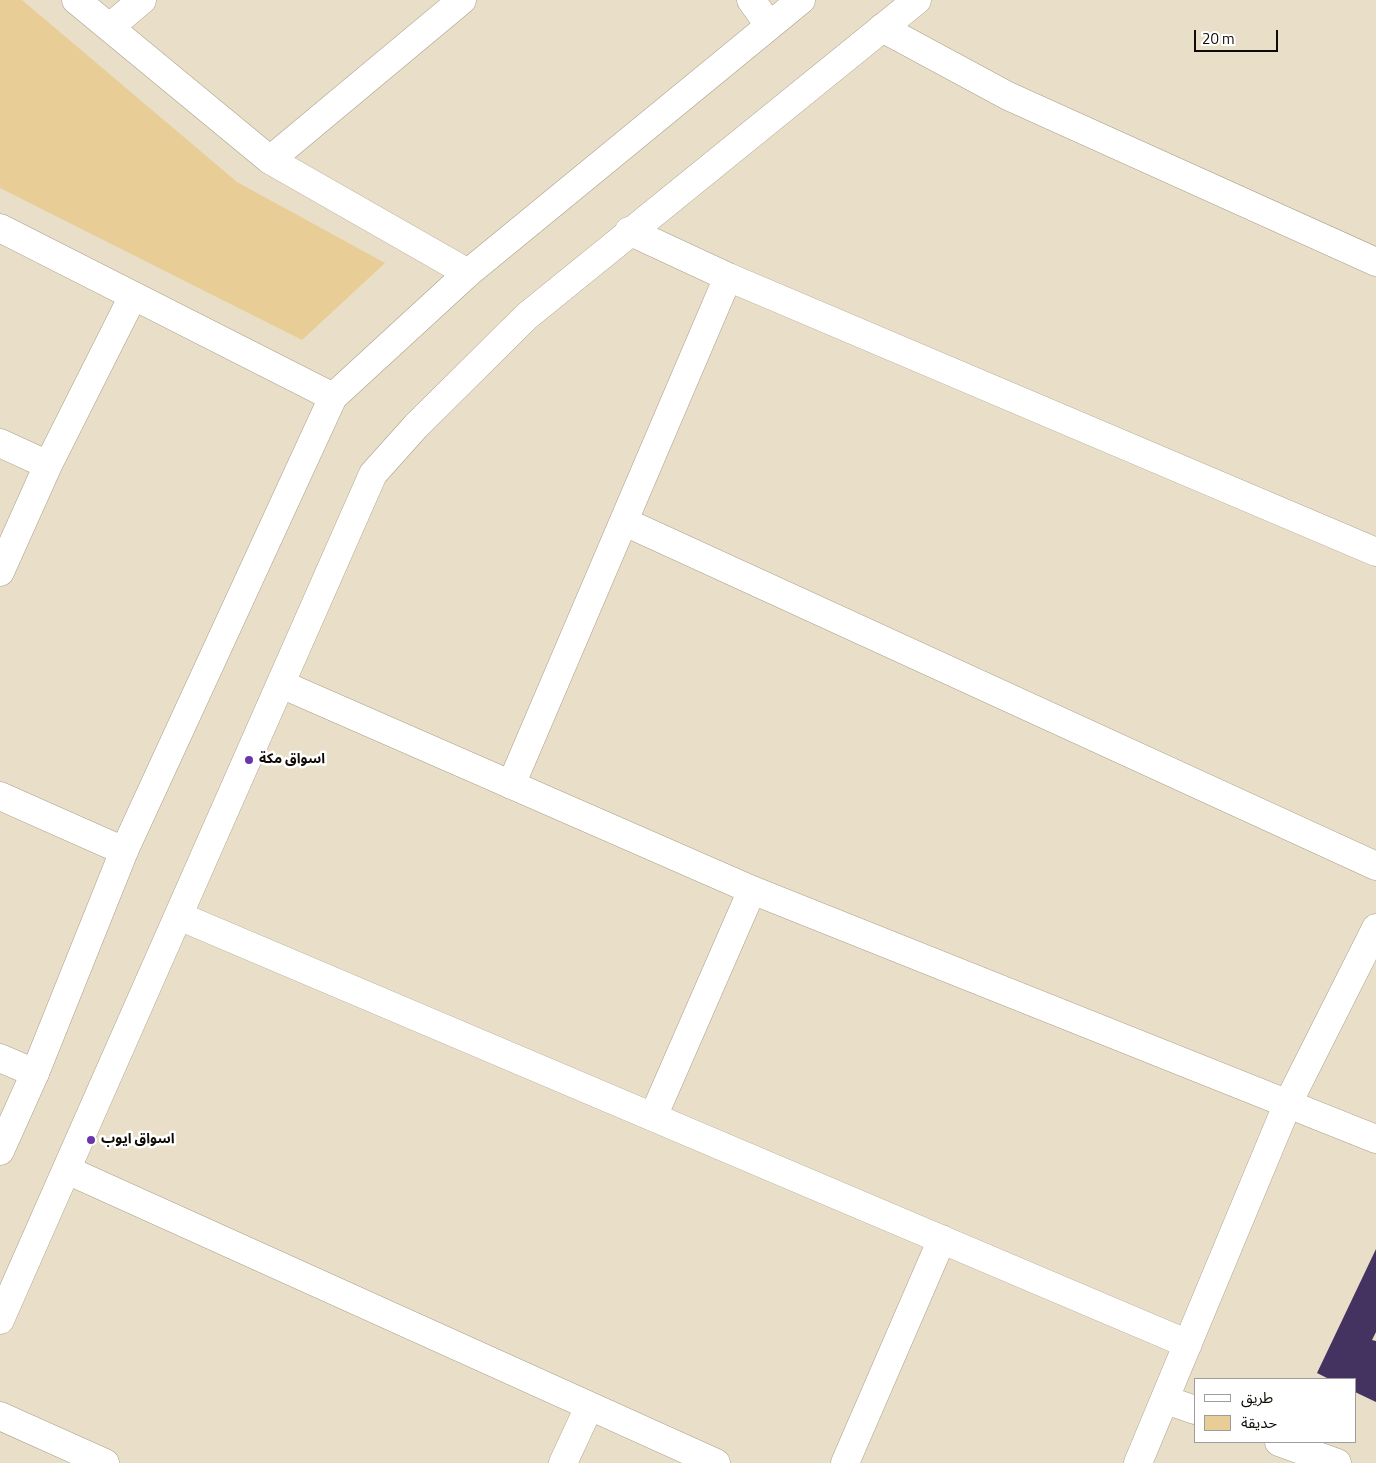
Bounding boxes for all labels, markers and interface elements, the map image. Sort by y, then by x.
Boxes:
scale bar [1196,20,1280,52]
text: 20 m [1202,27,1235,50]
place label: اسواق مكة [259,752,325,768]
marker: اسواق مكة [243,754,255,766]
place label: اسواق ايوب [101,1132,175,1148]
marker: اسواق ايوب [85,1134,97,1146]
legend [1194,1378,1356,1443]
text: طريق [1241,1386,1273,1409]
text: حديقة [1241,1411,1277,1434]

